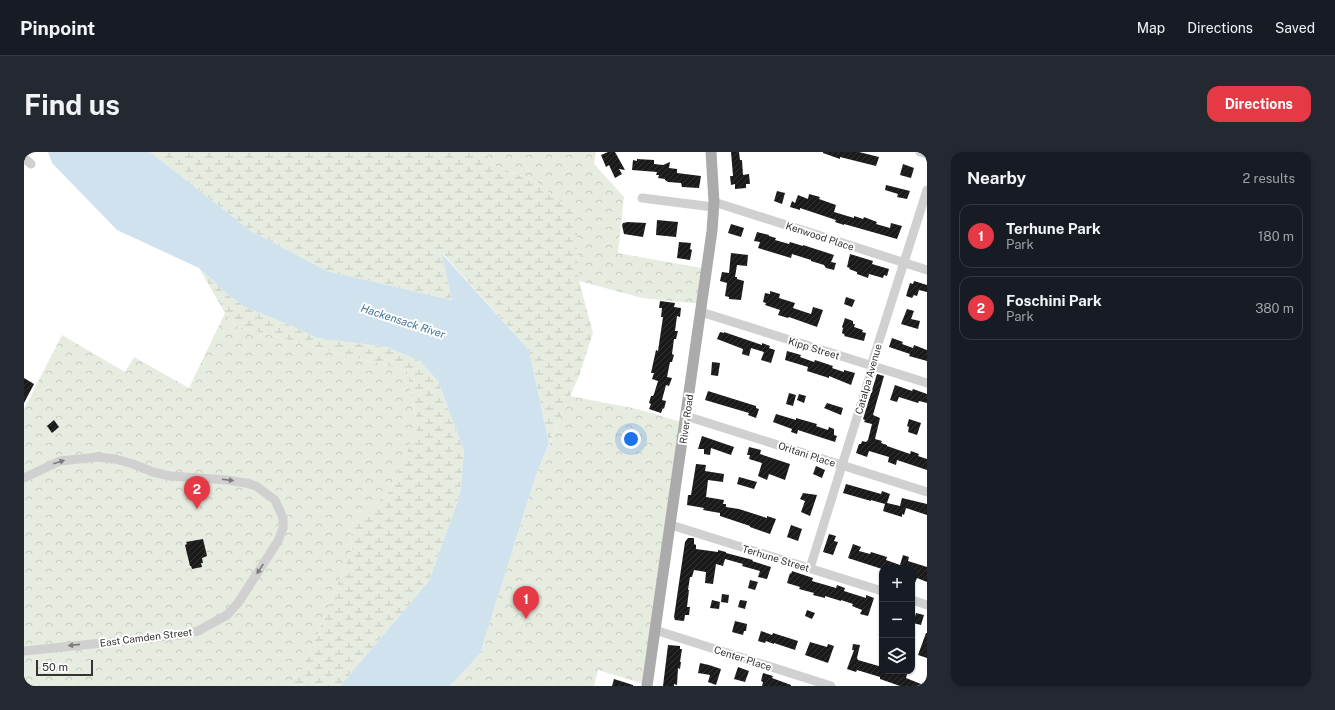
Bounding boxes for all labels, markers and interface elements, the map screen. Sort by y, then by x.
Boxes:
text: Pinpoint [20,17,95,39]
text: Map [1137,20,1165,36]
text: Directions [1187,20,1253,36]
text: Saved [1275,20,1315,36]
button: Directions [1207,86,1311,122]
text: Find us [24,88,120,121]
text: Nearby [967,168,1026,188]
text: 2 results [1243,171,1295,186]
street label: Kenwood Place [784,219,856,253]
text: Terhune Park [1006,220,1101,237]
text: 1 [978,229,984,244]
text: 180 m [1258,229,1294,244]
text: Park [1006,237,1034,252]
text: Foschini Park [1006,292,1102,309]
text: 2 [977,301,985,316]
text: 380 m [1255,301,1294,316]
water label: Hackensack River [359,302,448,341]
text: Park [1006,309,1034,324]
street label: Kipp Street [787,335,841,361]
street label: Catalpa Avenue [852,342,884,416]
street label: River Road [677,393,695,444]
your location [621,429,641,449]
street label: Oritani Place [777,439,838,469]
one-way arrow [54,459,66,465]
pin: 2 [184,476,210,509]
one-way arrow [222,477,234,483]
street label: Terhune Street [741,542,811,574]
one-way arrow [256,564,264,574]
map controls [879,566,915,674]
button: + [879,566,915,602]
pin: 1 [513,586,539,619]
button: − [879,602,915,638]
street label: East Camden Street [99,625,193,649]
button: layers [879,638,915,674]
one-way arrow [68,642,80,649]
street label: Center Place [713,643,774,673]
scale bar [36,658,93,677]
text: 50 m [42,661,68,673]

